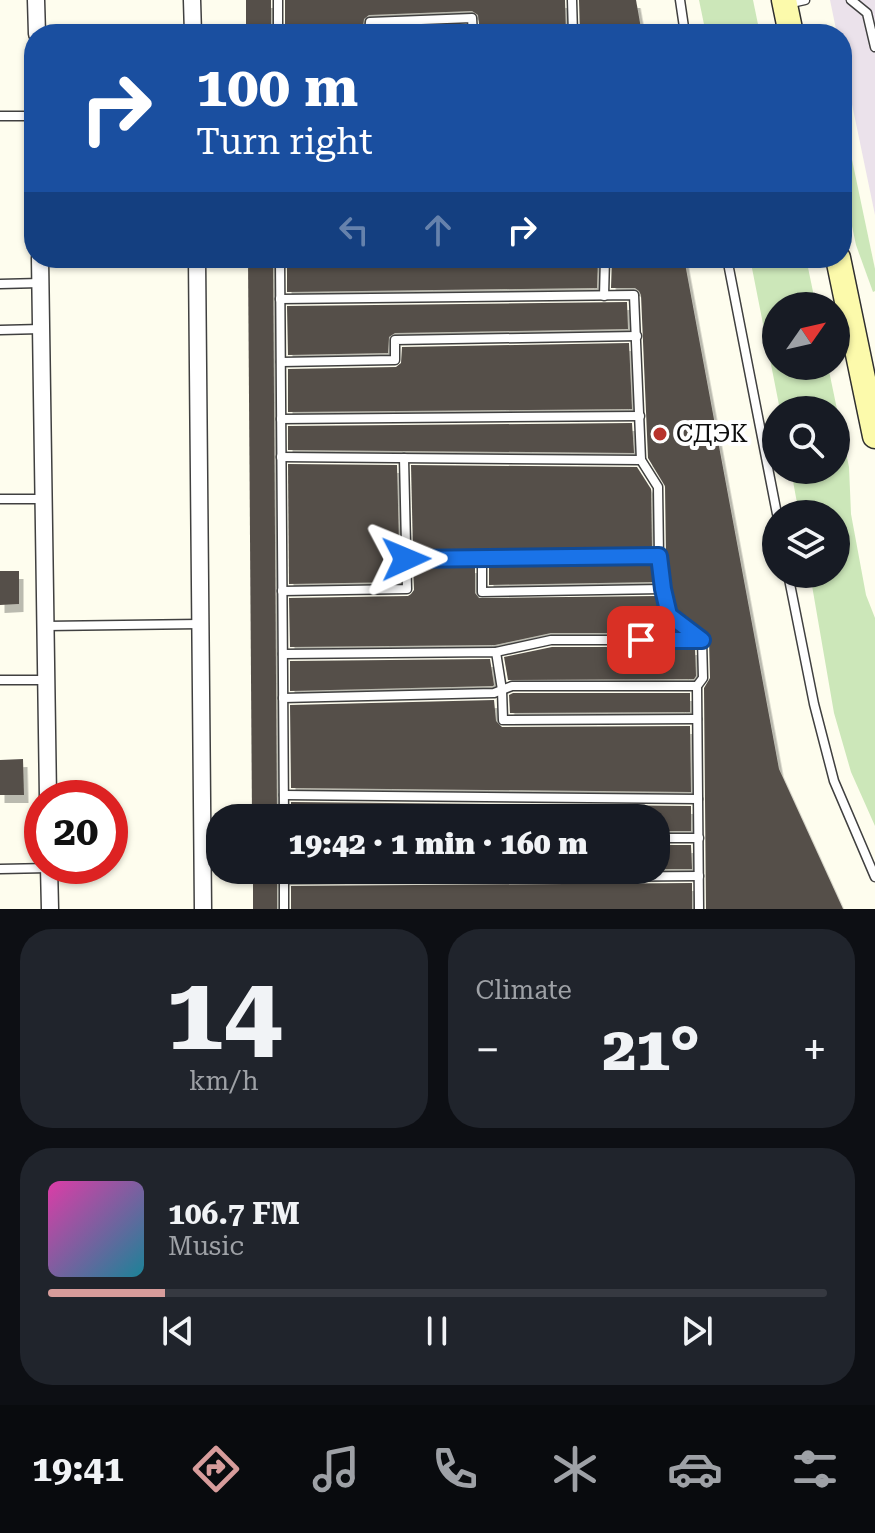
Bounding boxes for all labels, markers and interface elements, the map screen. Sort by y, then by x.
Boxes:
text: 100 m [196,54,358,120]
icon: right [64,56,168,160]
text: Turn right [196,121,373,163]
icon: left [332,208,376,252]
icon: ahead [416,208,460,252]
icon: right [500,208,544,252]
north arrow [762,292,850,380]
map controls [762,292,850,588]
button: search [762,396,850,484]
place label: СДЭК [676,420,748,448]
marker: СДЭК [651,425,669,443]
button: layers [762,500,850,588]
position arrow [364,517,448,601]
pin [607,606,675,674]
icon: arrive [619,618,663,662]
speed limit sign: 20 [24,780,128,884]
text: 19:42 · 1 min · 160 m [288,826,588,861]
text: 14 [166,953,282,1074]
text: Climate [476,975,572,1005]
text: 21° [603,1014,700,1085]
text: − [476,1024,500,1076]
text: + [802,1024,827,1076]
text: km/h [189,1066,259,1096]
text: 106.7 FM [168,1196,300,1231]
text: Music [168,1231,244,1261]
icon: previous [156,1309,200,1353]
icon: pause [415,1309,459,1353]
icon: next [675,1309,719,1353]
icon: directions [188,1441,244,1497]
icon: music [308,1441,364,1497]
icon: phone [427,1441,483,1497]
icon: climate [547,1441,603,1497]
icon: car [667,1441,723,1497]
icon: filters [787,1441,843,1497]
text: 19:41 [32,1448,124,1490]

